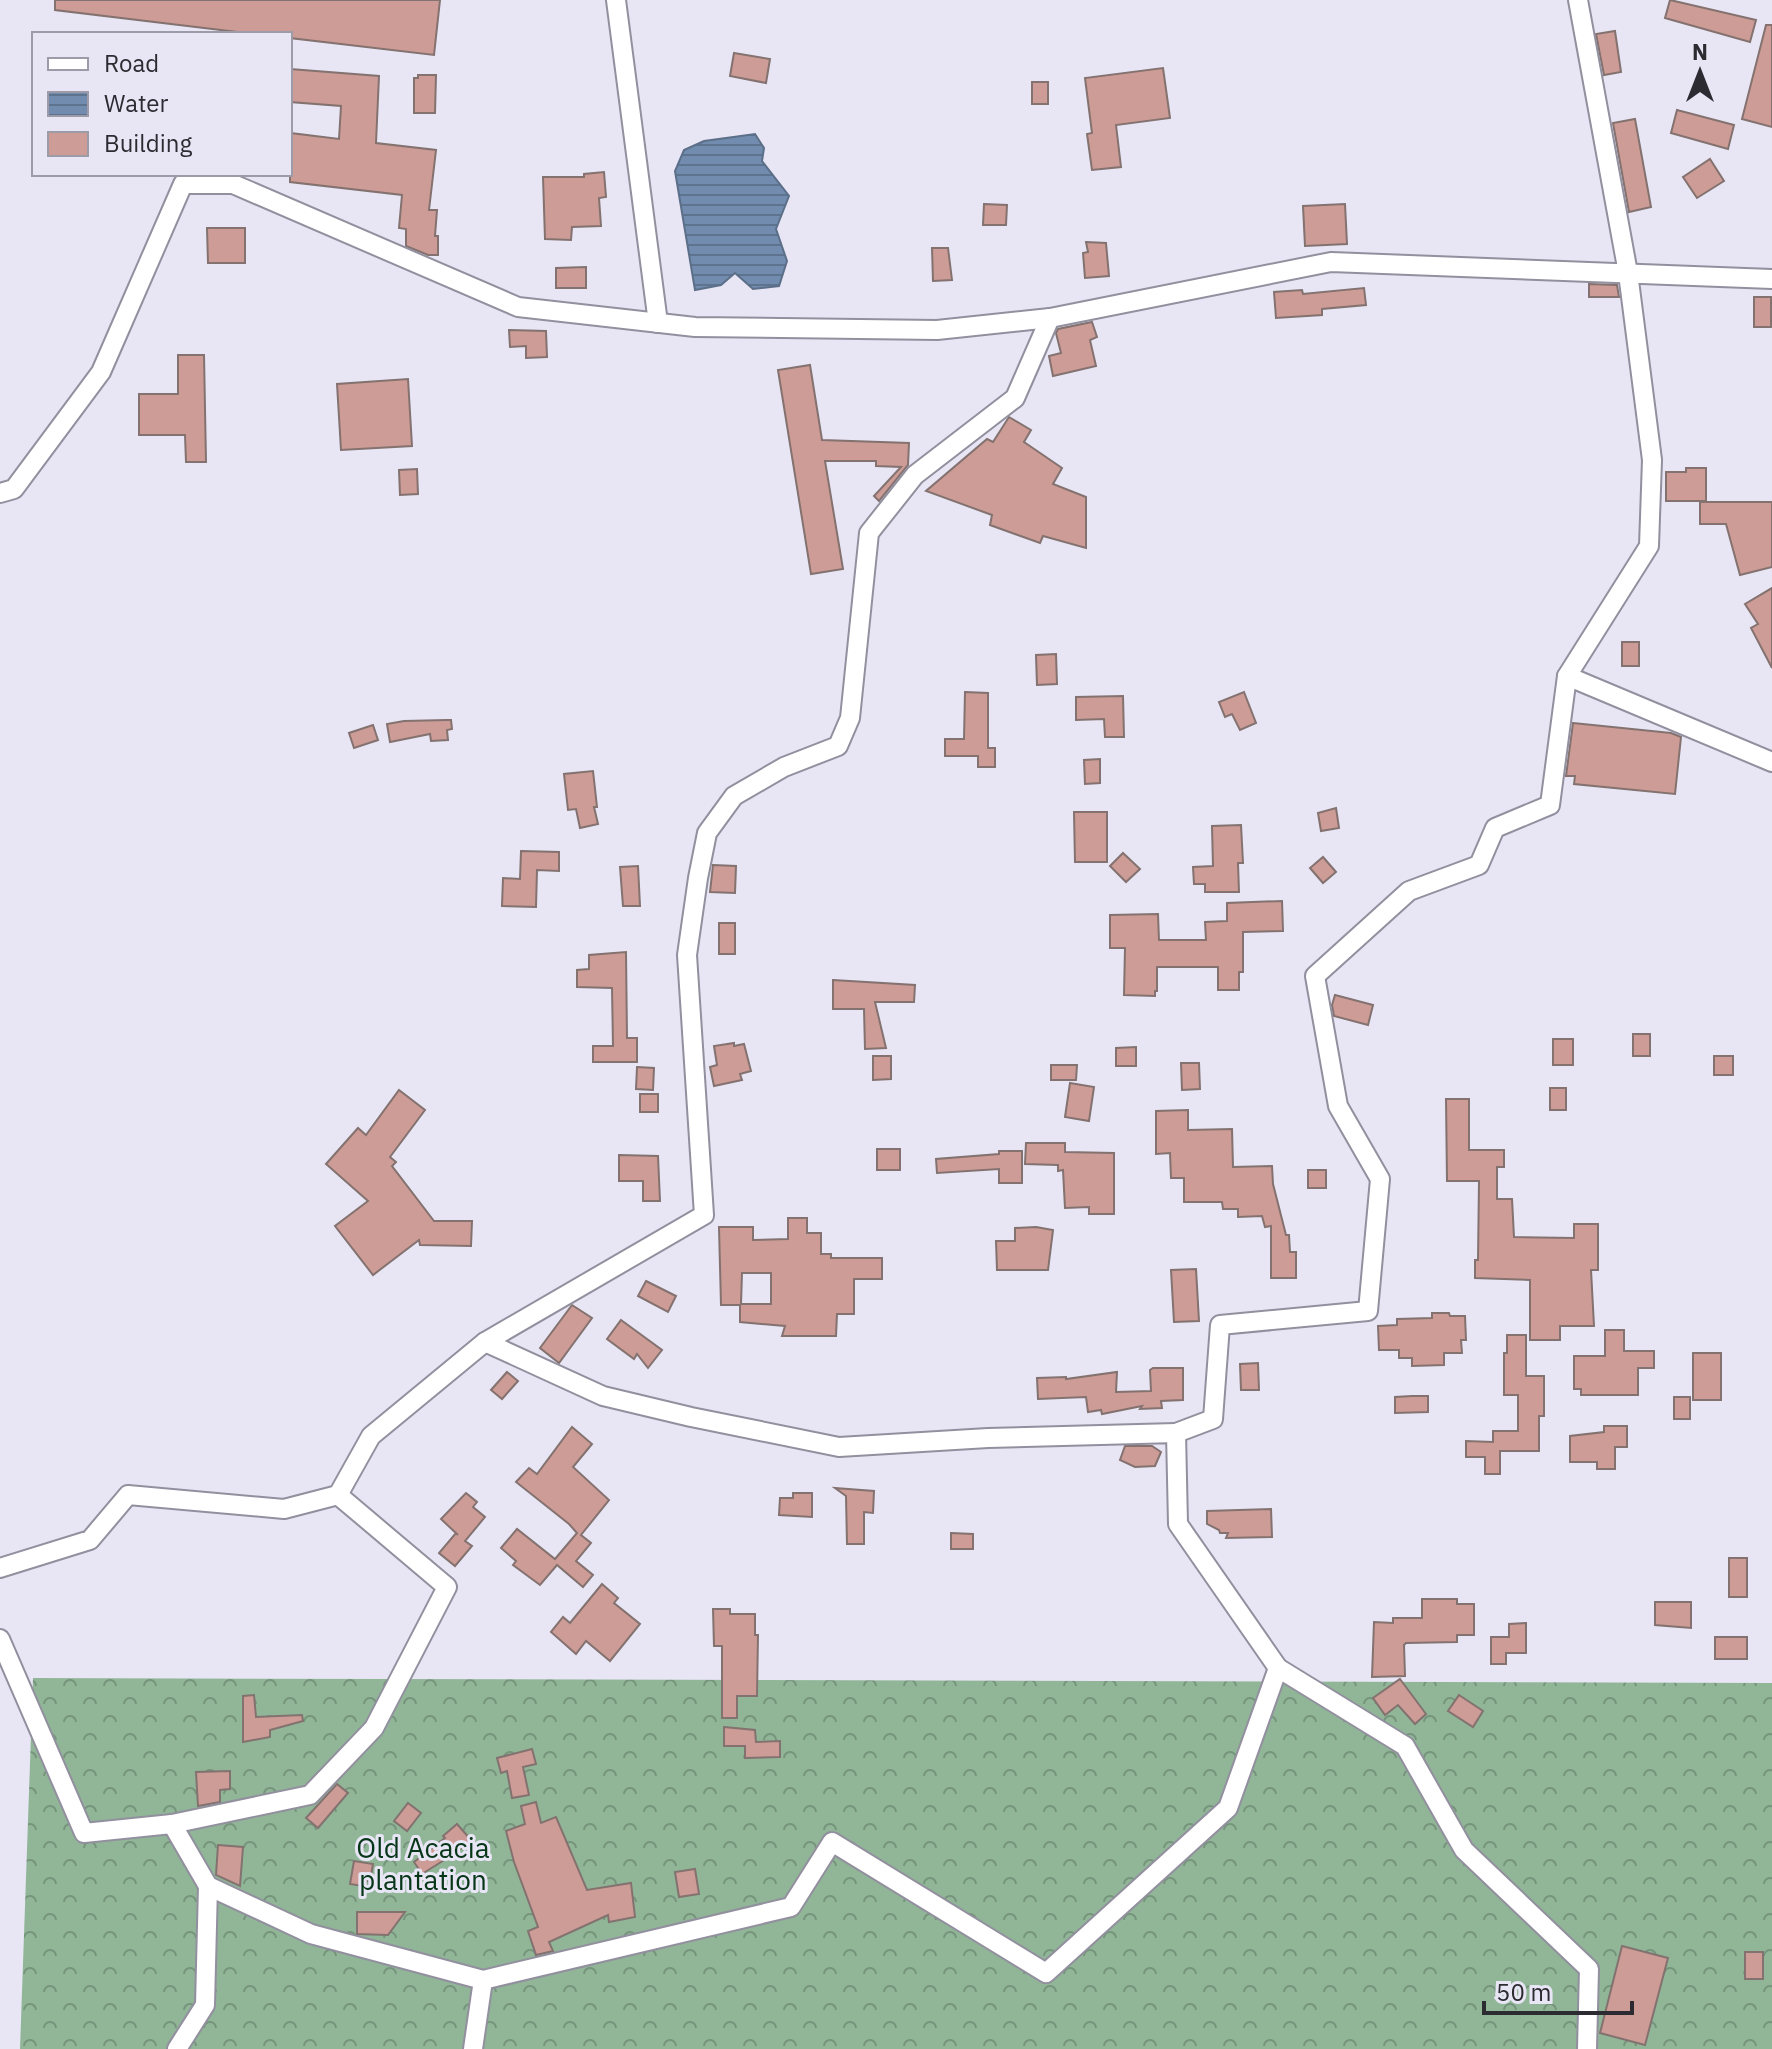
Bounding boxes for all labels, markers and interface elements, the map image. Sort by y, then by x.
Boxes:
legend [32,32,292,176]
north arrow [1660,32,1740,112]
text: N [1692,37,1708,66]
text: Road [104,47,159,79]
text: Water [104,87,168,119]
text: Building [104,127,192,159]
park label: Old Acacia plantation [356,1829,490,1898]
scale bar [1484,1965,1632,2015]
text: 50 m [1496,1976,1551,2008]

